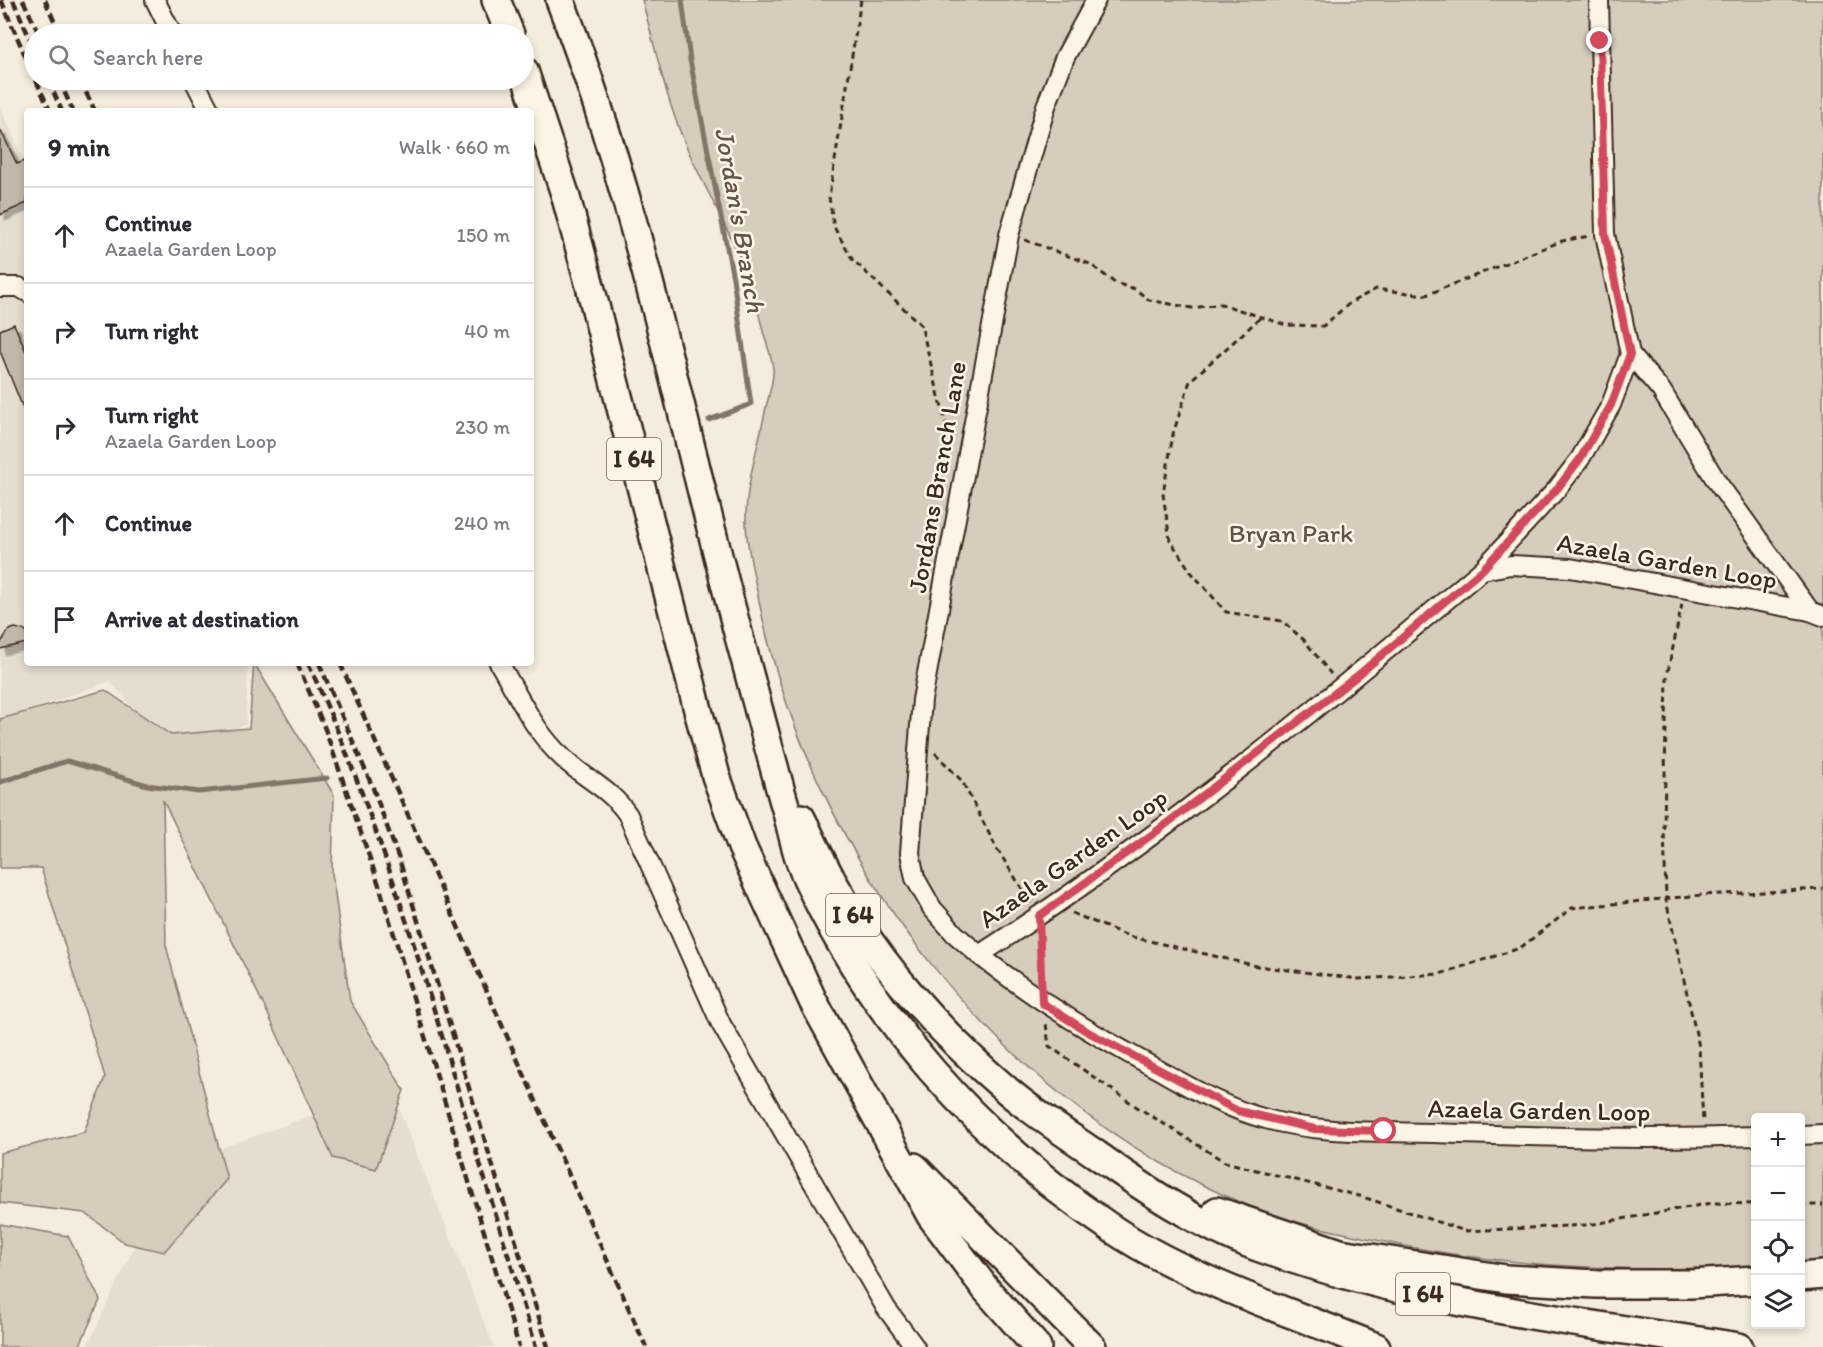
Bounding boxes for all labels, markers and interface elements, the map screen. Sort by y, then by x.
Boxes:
search box [24,24,534,90]
route end [1586,27,1612,53]
icon: search [45,41,78,74]
text: Search here [93,44,203,71]
water label: Jordan's Branch [708,125,773,315]
text: 9 min [48,131,110,163]
text: Walk · 660 m [399,135,510,159]
text: Continue [105,210,192,237]
icon: ahead [48,219,81,252]
text: 150 m [457,223,510,247]
text: Azaela Garden Loop [105,237,276,261]
icon: right [48,315,81,348]
text: Turn right [105,318,199,345]
text: 40 m [464,319,510,343]
street label: Jordans Branch Lane [901,359,973,595]
text: Turn right [105,402,199,429]
icon: right [48,411,81,444]
text: 230 m [455,415,510,439]
text: Azaela Garden Loop [105,429,276,453]
road number: I 64 [607,438,661,480]
icon: ahead [48,507,81,540]
text: Continue [105,510,192,537]
text: 240 m [454,511,510,535]
park label: Bryan Park [1229,517,1353,549]
street label: Azaela Garden Loop [1554,526,1780,596]
icon: arrive [48,603,81,636]
text: Arrive at destination [105,606,299,633]
street label: Azaela Garden Loop [973,781,1173,935]
road number: I 64 [826,894,880,936]
street label: Azaela Garden Loop [1427,1092,1651,1128]
map controls [1751,1113,1805,1329]
button: + [1751,1113,1805,1167]
route start [1370,1117,1396,1143]
button: − [1751,1167,1805,1221]
button: locate [1751,1221,1805,1275]
road number: I 64 [1396,1273,1450,1315]
button: layers [1751,1275,1805,1329]

